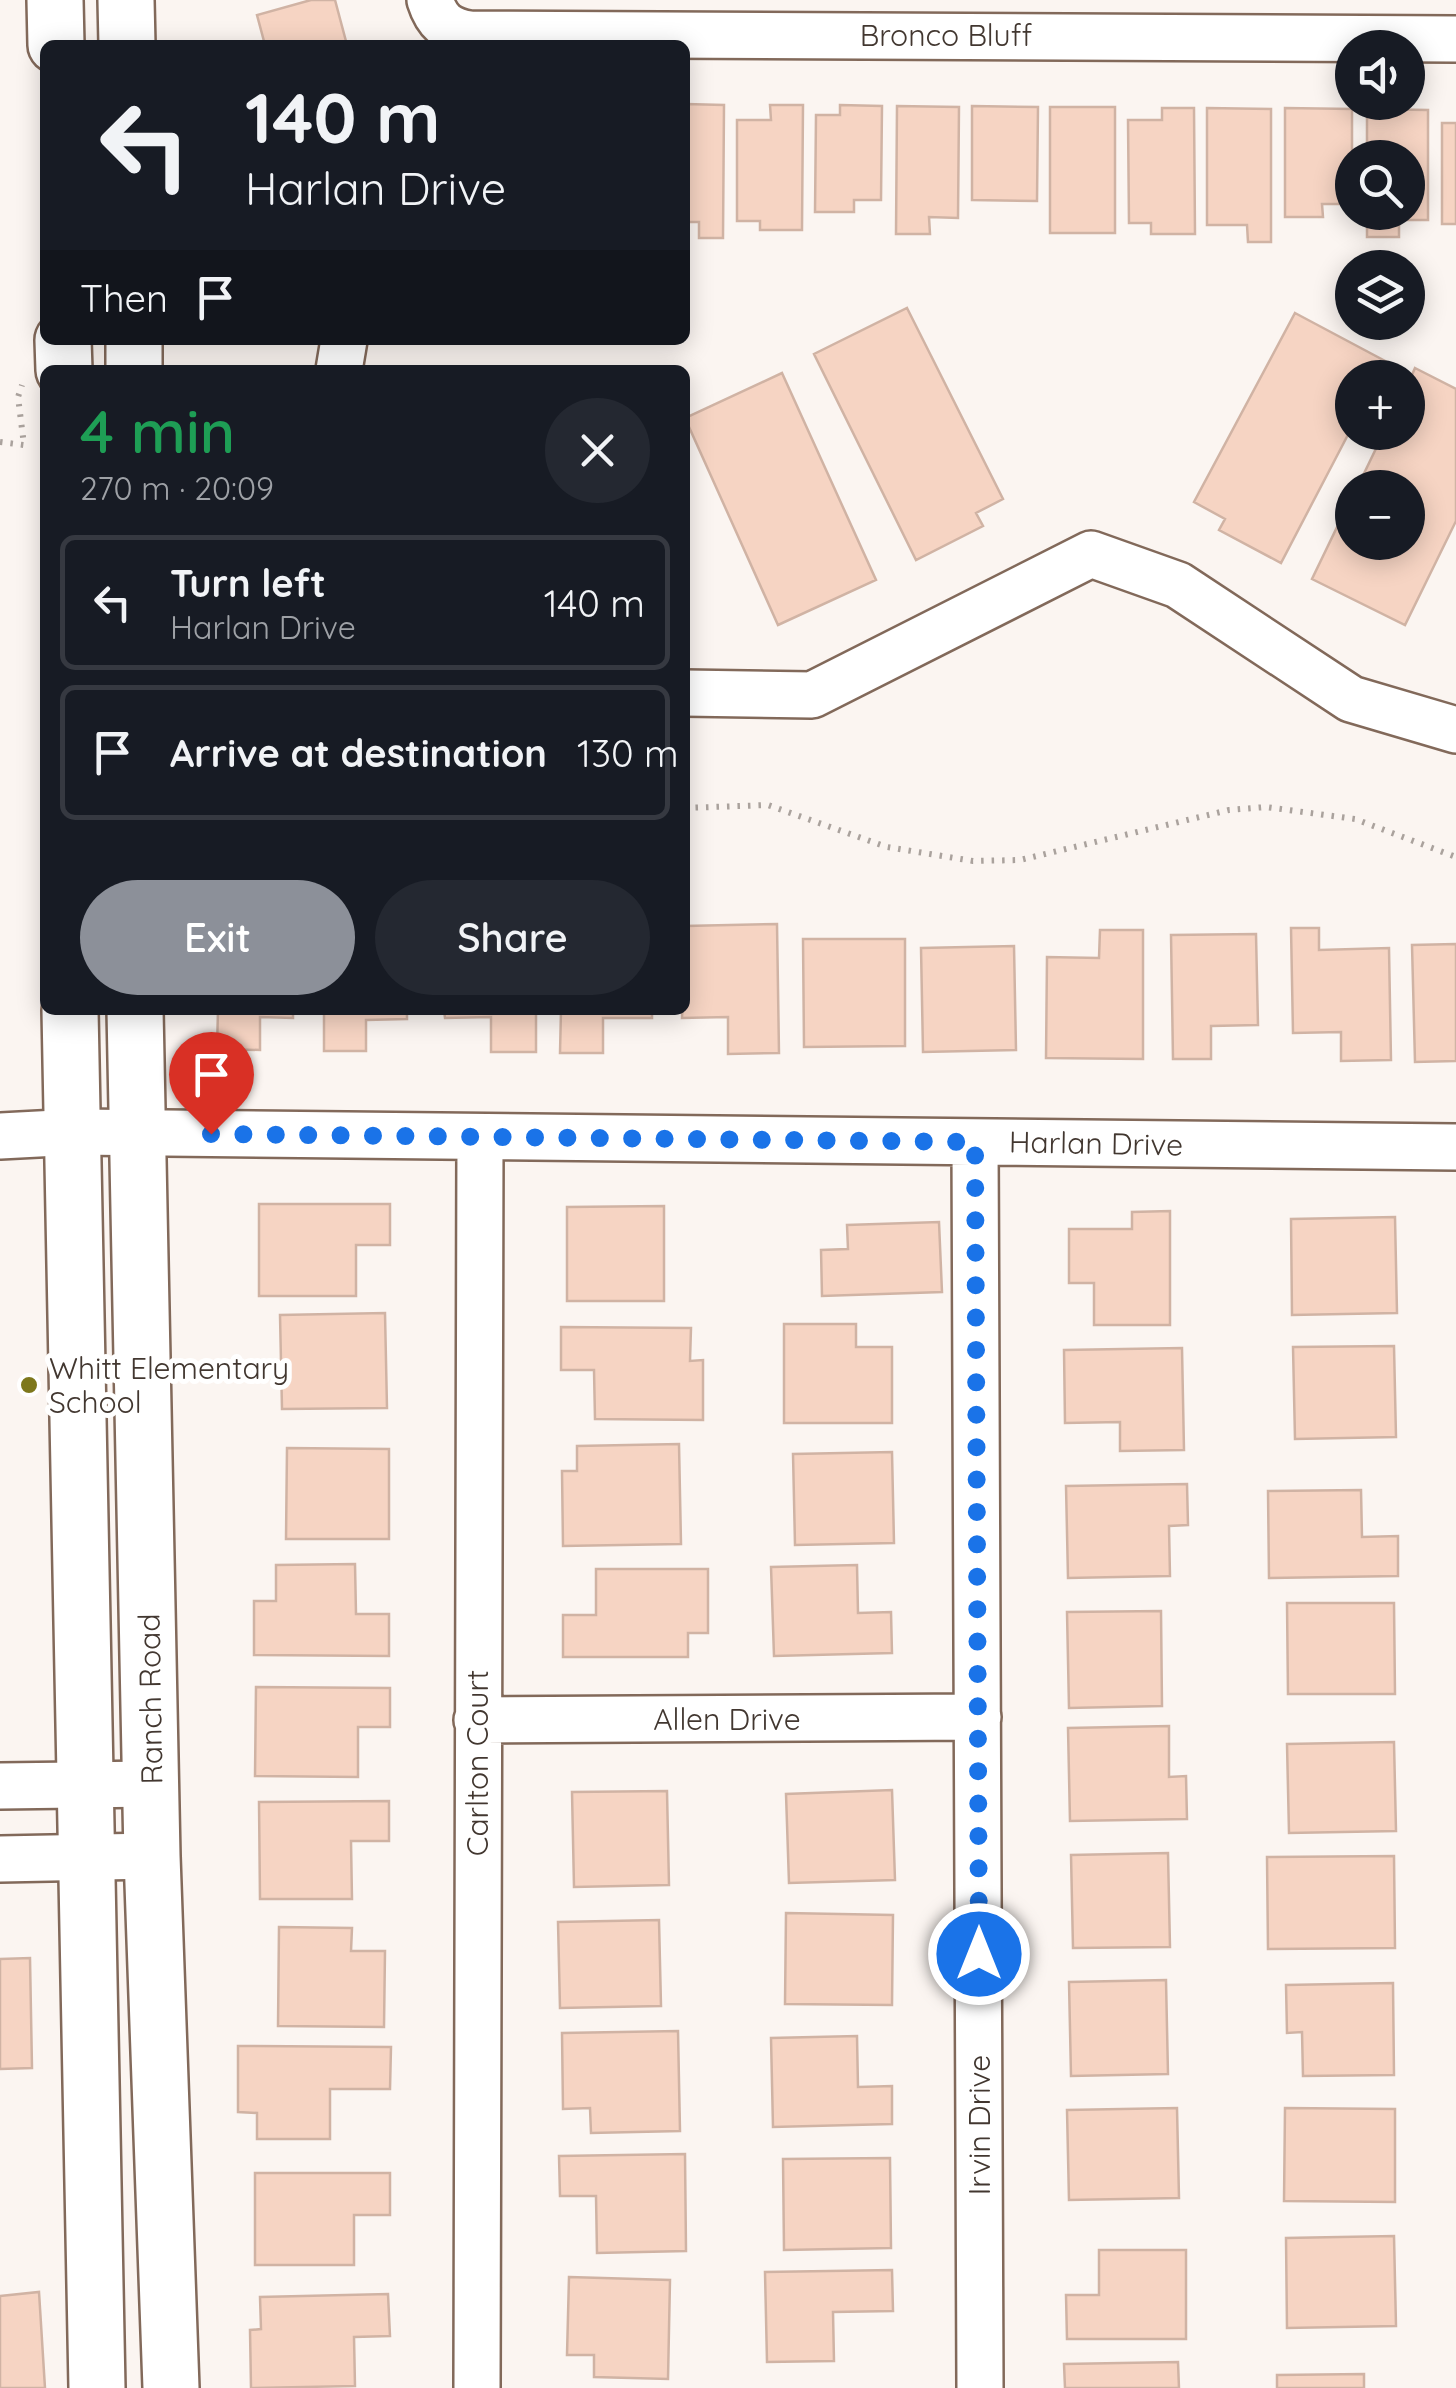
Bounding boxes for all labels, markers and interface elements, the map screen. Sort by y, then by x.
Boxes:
street label: Bronco Bluff [860,16,1032,54]
map controls [1335,30,1425,560]
button: sound [1335,30,1425,120]
text: 140 m [245,73,441,161]
icon: left [80,80,210,210]
button: search [1335,140,1425,230]
text: Harlan Drive [245,160,506,216]
button: layers [1335,250,1425,340]
icon: arrive [188,270,243,325]
text: Then [80,274,168,322]
button: + [1335,360,1425,450]
text: 4 min [80,393,235,468]
button: close [545,398,650,503]
text: 270 m · 20:09 [80,468,274,508]
button: − [1335,470,1425,560]
text: Turn left [170,559,326,607]
icon: left [85,575,140,630]
text: 140 m [544,579,645,627]
text: Harlan Drive [170,607,356,647]
icon: arrive [85,725,140,780]
text: Arrive at destination [170,729,547,777]
text: 130 m [577,729,679,777]
button: Exit [80,880,355,995]
button: Share [375,880,650,995]
pin [169,1032,254,1135]
icon: arrive [184,1047,239,1102]
street label: Harlan Drive [1009,1122,1183,1164]
place label: Whitt Elementary School [49,1349,289,1421]
marker: Whitt Elementary School [18,1374,40,1396]
street label: Ranch Road [130,1613,170,1785]
street label: Carlton Court [458,1670,496,1856]
street label: Allen Drive [653,1700,801,1738]
position arrow [927,1902,1031,2006]
street label: Irvin Drive [960,2055,998,2195]

